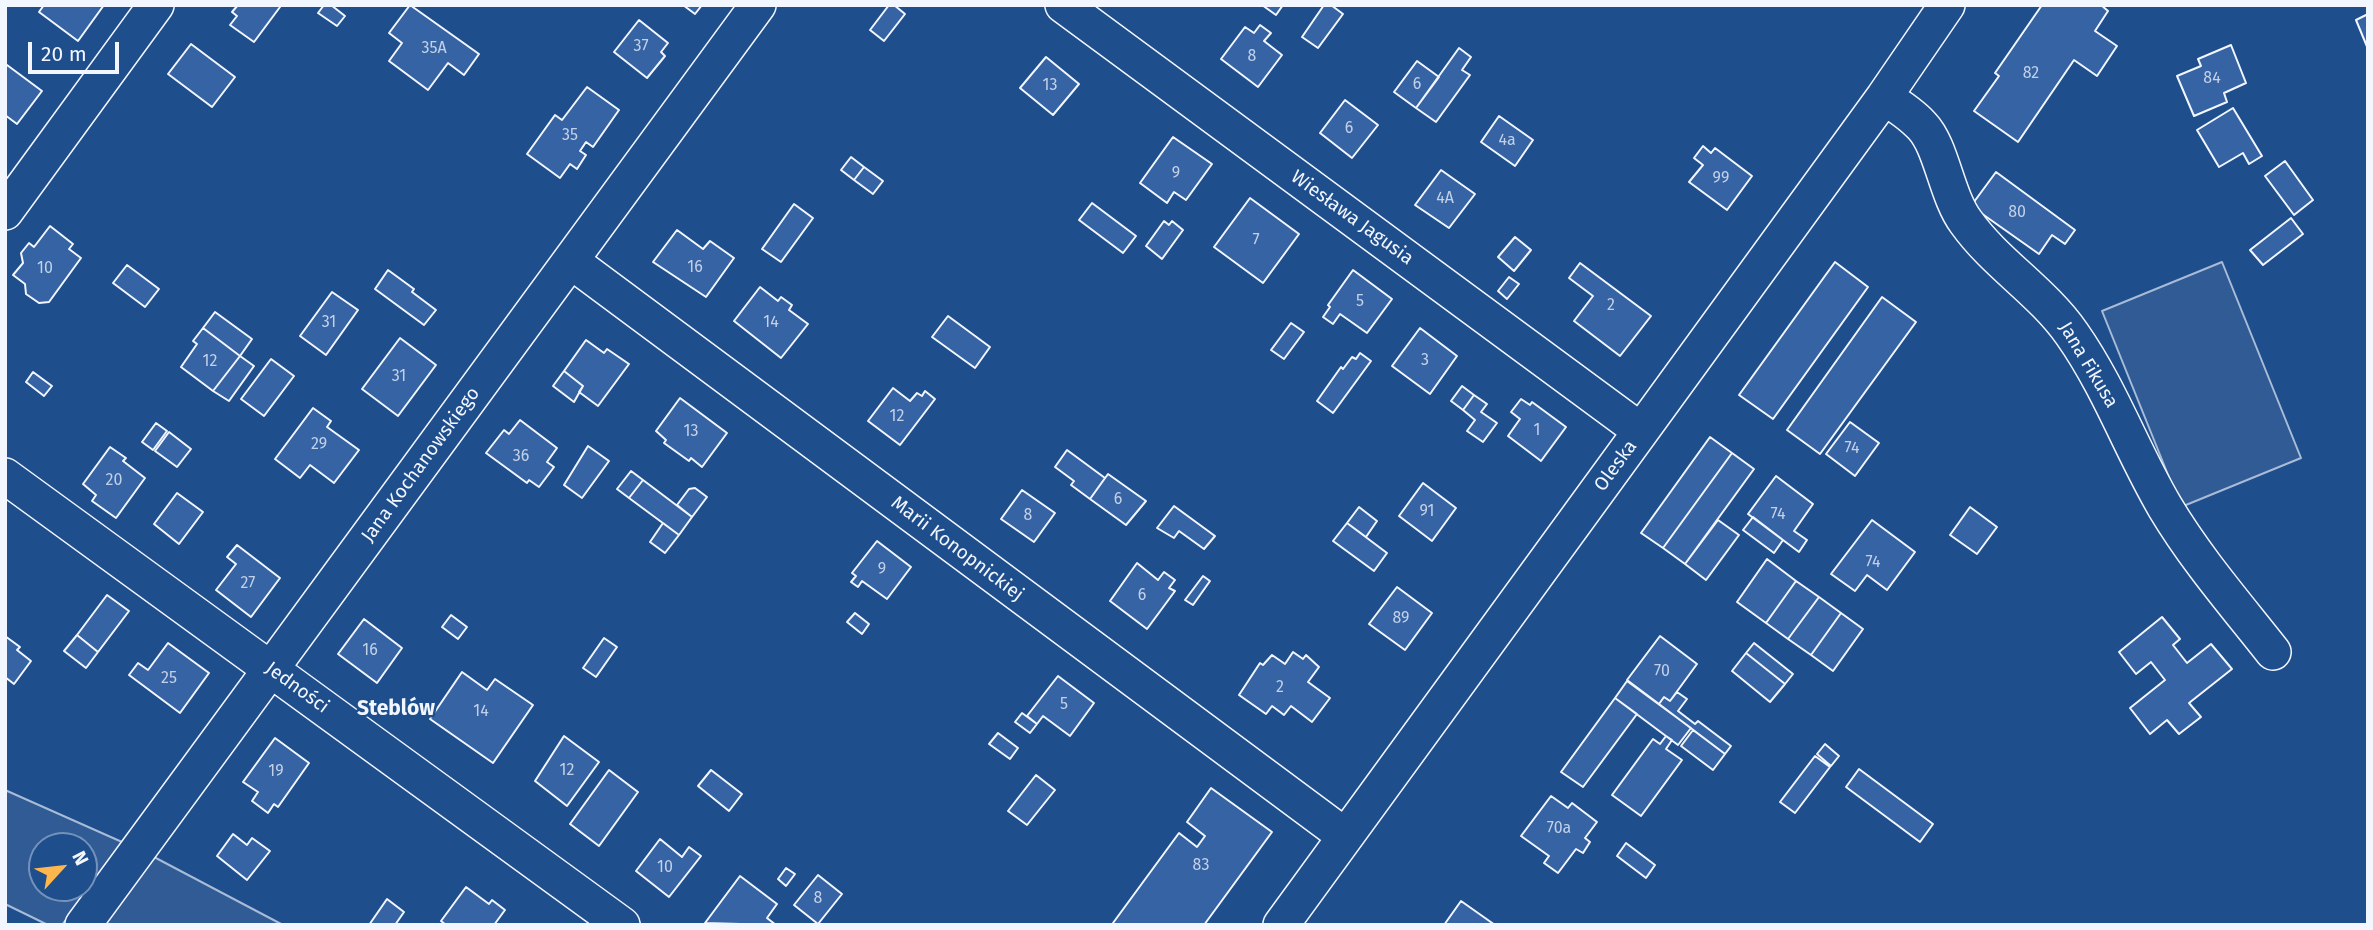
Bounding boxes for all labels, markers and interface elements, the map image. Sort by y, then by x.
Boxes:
scale bar [32,28,122,72]
house number: 37 [633,37,649,57]
house number: 35A [421,39,447,59]
text: 20 m [41,41,87,67]
house number: 8 [1248,47,1256,67]
house number: 82 [2023,64,2039,84]
house number: 84 [2203,69,2221,89]
house number: 6 [1413,75,1421,95]
house number: 13 [1043,76,1057,96]
house number: 6 [1345,119,1353,139]
house number: 35 [562,126,578,146]
house number: 4a [1498,131,1516,151]
house number: 9 [1172,164,1180,184]
street label: Wiesława Jagusia [1286,166,1418,270]
house number: 99 [1713,169,1729,189]
house number: 4A [1436,189,1454,209]
house number: 80 [2008,203,2026,223]
house number: 7 [1252,231,1260,251]
house number: 16 [687,258,703,278]
house number: 10 [37,259,53,279]
house number: 5 [1356,292,1364,312]
house number: 2 [1607,296,1615,316]
house number: 31 [322,313,336,333]
house number: 14 [763,313,779,333]
street label: Jana Fikusa [2053,318,2123,412]
house number: 3 [1421,351,1429,371]
house number: 12 [203,352,217,372]
house number: 31 [392,367,406,387]
street label: Jana Kochanowskiego [357,383,485,547]
house number: 12 [890,407,904,427]
house number: 1 [1534,421,1540,441]
house number: 13 [684,422,698,442]
house number: 29 [311,435,327,455]
street label: Oleska [1590,436,1642,496]
house number: 74 [1845,439,1859,459]
house number: 36 [513,447,529,467]
house number: 20 [106,471,122,491]
house number: 6 [1114,490,1122,510]
street label: Marii Konopnickiej [886,492,1028,606]
house number: 91 [1419,502,1435,522]
house number: 74 [1771,505,1785,525]
house number: 8 [1024,506,1032,526]
house number: 74 [1866,553,1880,573]
house number: 9 [878,560,886,580]
house number: 27 [241,574,255,594]
house number: 6 [1138,586,1146,606]
house number: 89 [1393,609,1409,629]
house number: 16 [362,641,378,661]
street label: Jedności [261,657,333,719]
house number: 70 [1654,662,1670,682]
house number: 25 [161,669,177,689]
house number: 2 [1276,678,1284,698]
house number: 5 [1060,695,1068,715]
district label: Steblów [357,696,435,722]
house number: 14 [473,702,489,722]
house number: 12 [560,761,574,781]
house number: 19 [268,762,284,782]
house number: 70a [1547,819,1571,839]
north arrow [28,832,98,902]
text: N [67,847,93,869]
house number: 83 [1193,856,1209,876]
house number: 10 [657,858,673,878]
house number: 8 [814,889,822,909]

